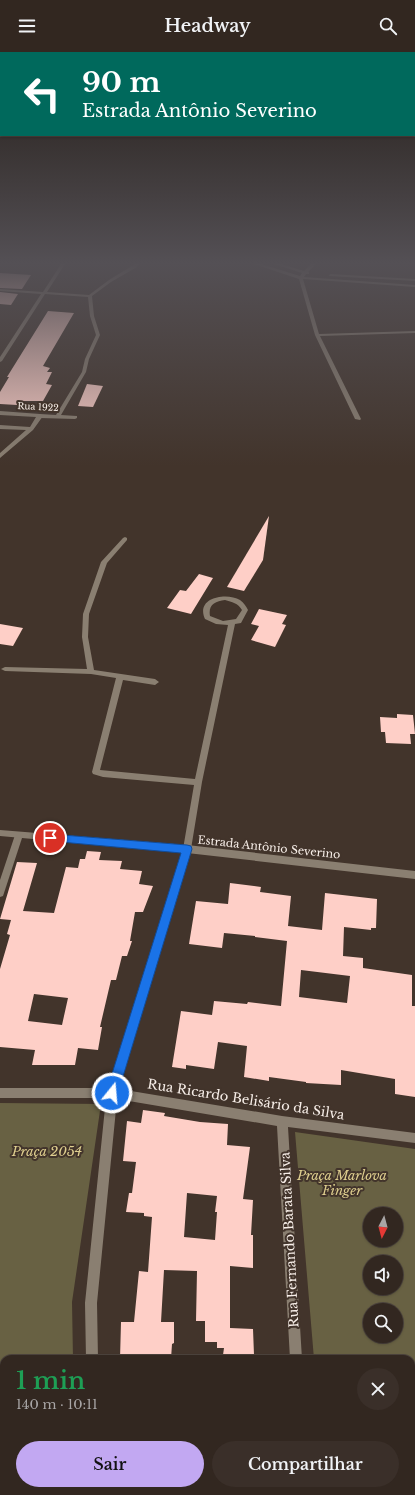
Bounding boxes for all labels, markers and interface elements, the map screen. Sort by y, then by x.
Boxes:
icon: menu [16,15,38,37]
text: Headway [164,15,251,37]
icon: search [377,15,399,37]
text: 90 m [82,65,160,100]
icon: left [16,68,68,120]
text: Estrada Antônio Severino [82,100,317,122]
street label: Rua 1922 [17,400,59,413]
pin [33,821,67,855]
icon: arrive [39,827,61,849]
street label: Estrada Antônio Severino [197,833,341,861]
position arrow [91,1072,133,1114]
street label: Rua Ricardo Belisário da Silva [146,1076,346,1124]
park label: Praça 2054 [11,1143,83,1160]
street label: Rua Fernando Barata Silva [276,1151,303,1328]
park label: Praça Marlova Finger [296,1167,387,1199]
north arrow [363,1207,403,1247]
map controls [363,1207,403,1343]
button: sound [363,1255,403,1295]
button: search [363,1303,403,1343]
text: 1 min [16,1366,85,1395]
button: close [357,1368,399,1410]
text: 140 m · 10:11 [16,1396,98,1413]
button: Sair [16,1441,204,1487]
button: Compartilhar [212,1441,399,1487]

